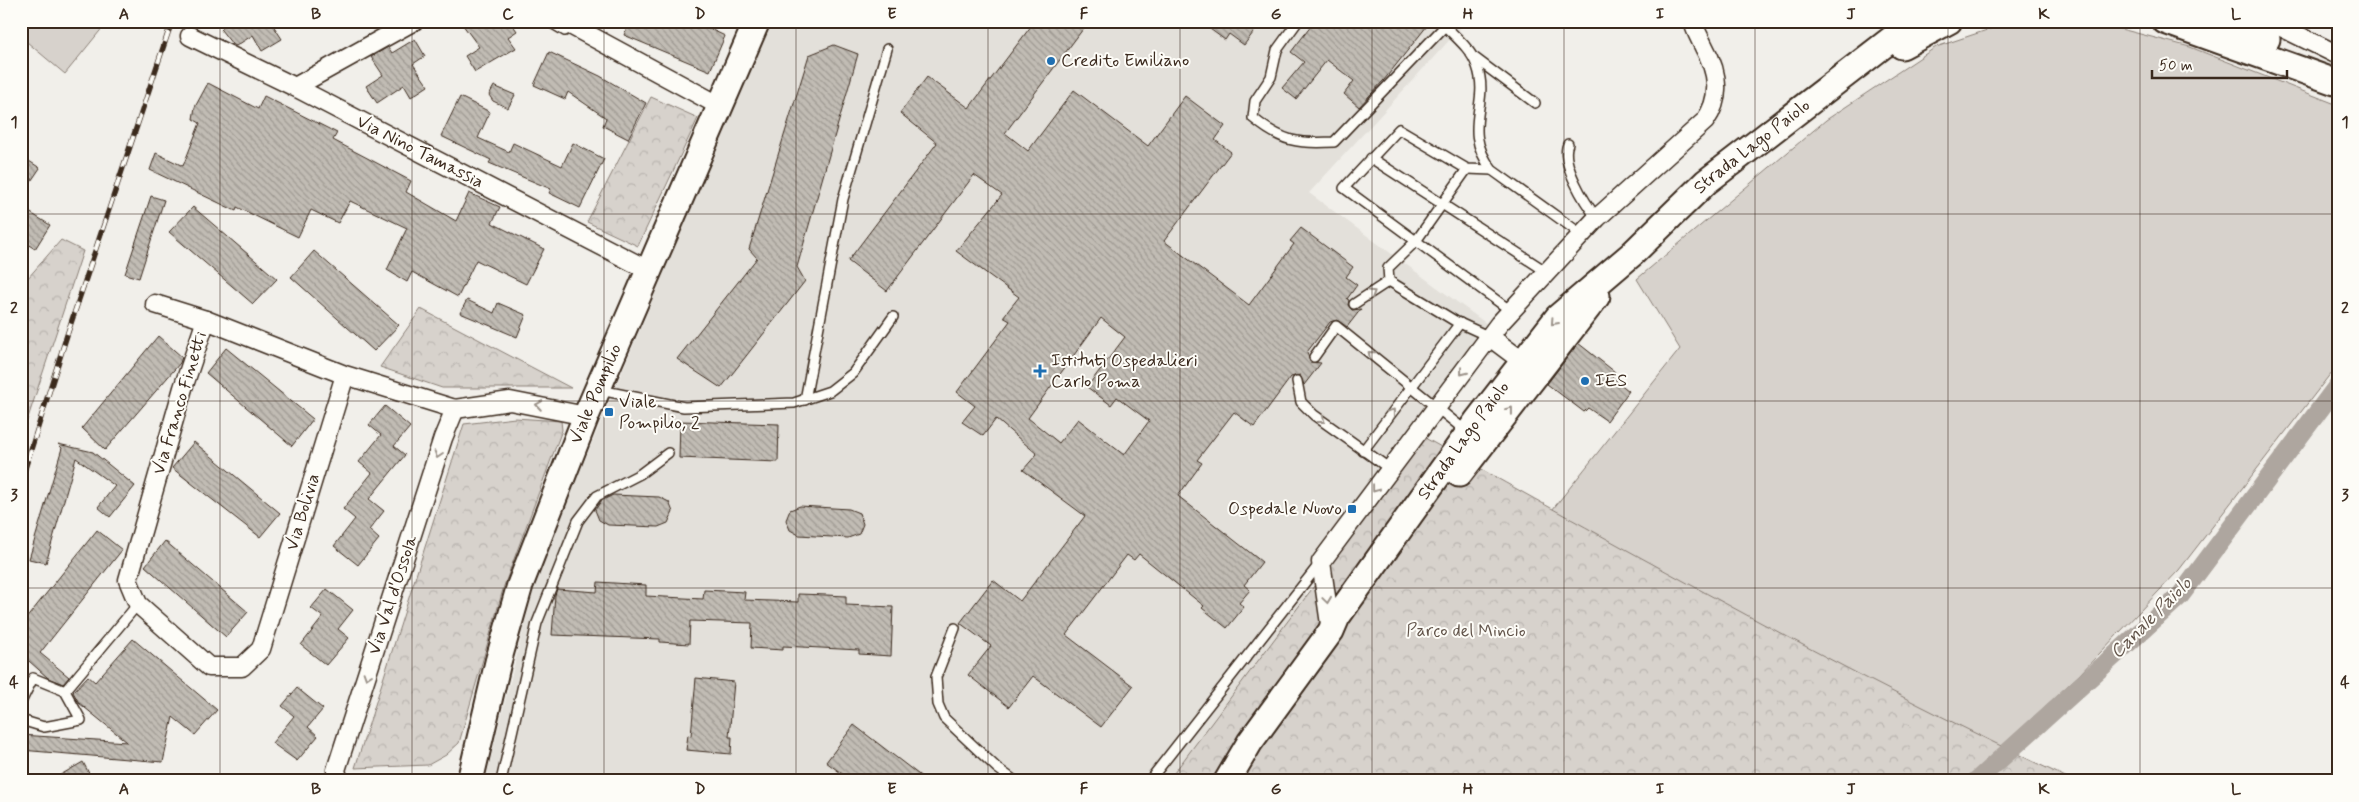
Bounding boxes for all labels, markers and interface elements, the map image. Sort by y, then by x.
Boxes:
text: A [119,4,129,25]
text: B [311,4,321,25]
text: C [502,4,514,25]
text: D [694,4,706,25]
text: E [887,4,897,25]
text: F [1080,4,1089,25]
text: G [1271,4,1282,25]
text: H [1463,4,1474,25]
text: I [1656,4,1665,25]
text: J [1846,4,1856,25]
text: K [2038,4,2050,25]
text: L [2231,4,2242,25]
scale bar [2152,48,2286,80]
place label: Credito Emiliano [1061,49,1189,73]
marker: Credito Emiliano [1045,55,1057,67]
text: 50 m [2159,56,2193,76]
street label: Strada Lago Paiolo [1688,94,1815,200]
street label: Via Nino Tamassia [352,110,488,194]
text: 1 [10,112,18,133]
text: 1 [2341,112,2349,133]
one-way arrow [1366,290,1375,300]
text: 2 [10,298,18,319]
text: 2 [2341,298,2349,319]
one-way arrow [1550,316,1559,325]
street label: Via Franco Finetti [147,329,213,477]
street label: Viale Pompilio [564,340,628,447]
place label: Istituti Ospedalieri Carlo Poma [1051,349,1198,394]
one-way arrow [1368,350,1377,359]
marker: Istituti Ospedalieri Carlo Poma [1033,364,1047,378]
one-way arrow [1460,366,1468,375]
place label: IES [1595,369,1627,393]
marker: IES [1579,375,1591,387]
street label: Strada Lago Paiolo [1412,377,1515,505]
place label: Viale Pompilio, 2 [619,390,700,435]
one-way arrow [534,401,543,411]
marker: Viale Pompilio, 2 [603,406,615,418]
one-way arrow [1504,407,1512,416]
one-way arrow [1387,409,1395,418]
one-way arrow [1316,415,1325,424]
one-way arrow [433,450,443,458]
street label: Via Bolivia [280,471,326,553]
one-way arrow [1373,483,1381,492]
text: 3 [10,485,18,506]
text: 3 [2341,485,2349,506]
place label: Ospedale Nuovo [1228,497,1342,521]
marker: Ospedale Nuovo [1346,503,1358,515]
street label: Via Val d'Ossola [362,532,424,658]
water label: Canale Paiolo [2105,571,2198,664]
one-way arrow [1321,595,1331,604]
park label: Parco del Mincio [1406,619,1526,643]
one-way arrow [362,671,372,680]
text: 4 [9,672,19,693]
text: 4 [2340,672,2350,693]
text: A [119,779,129,800]
text: B [311,779,321,800]
text: C [502,779,514,800]
text: D [694,779,706,800]
text: E [887,779,897,800]
text: F [1080,779,1089,800]
text: G [1271,779,1282,800]
text: H [1463,779,1474,800]
text: I [1656,779,1665,800]
text: J [1846,779,1856,800]
text: K [2038,779,2050,800]
text: L [2231,779,2242,800]

